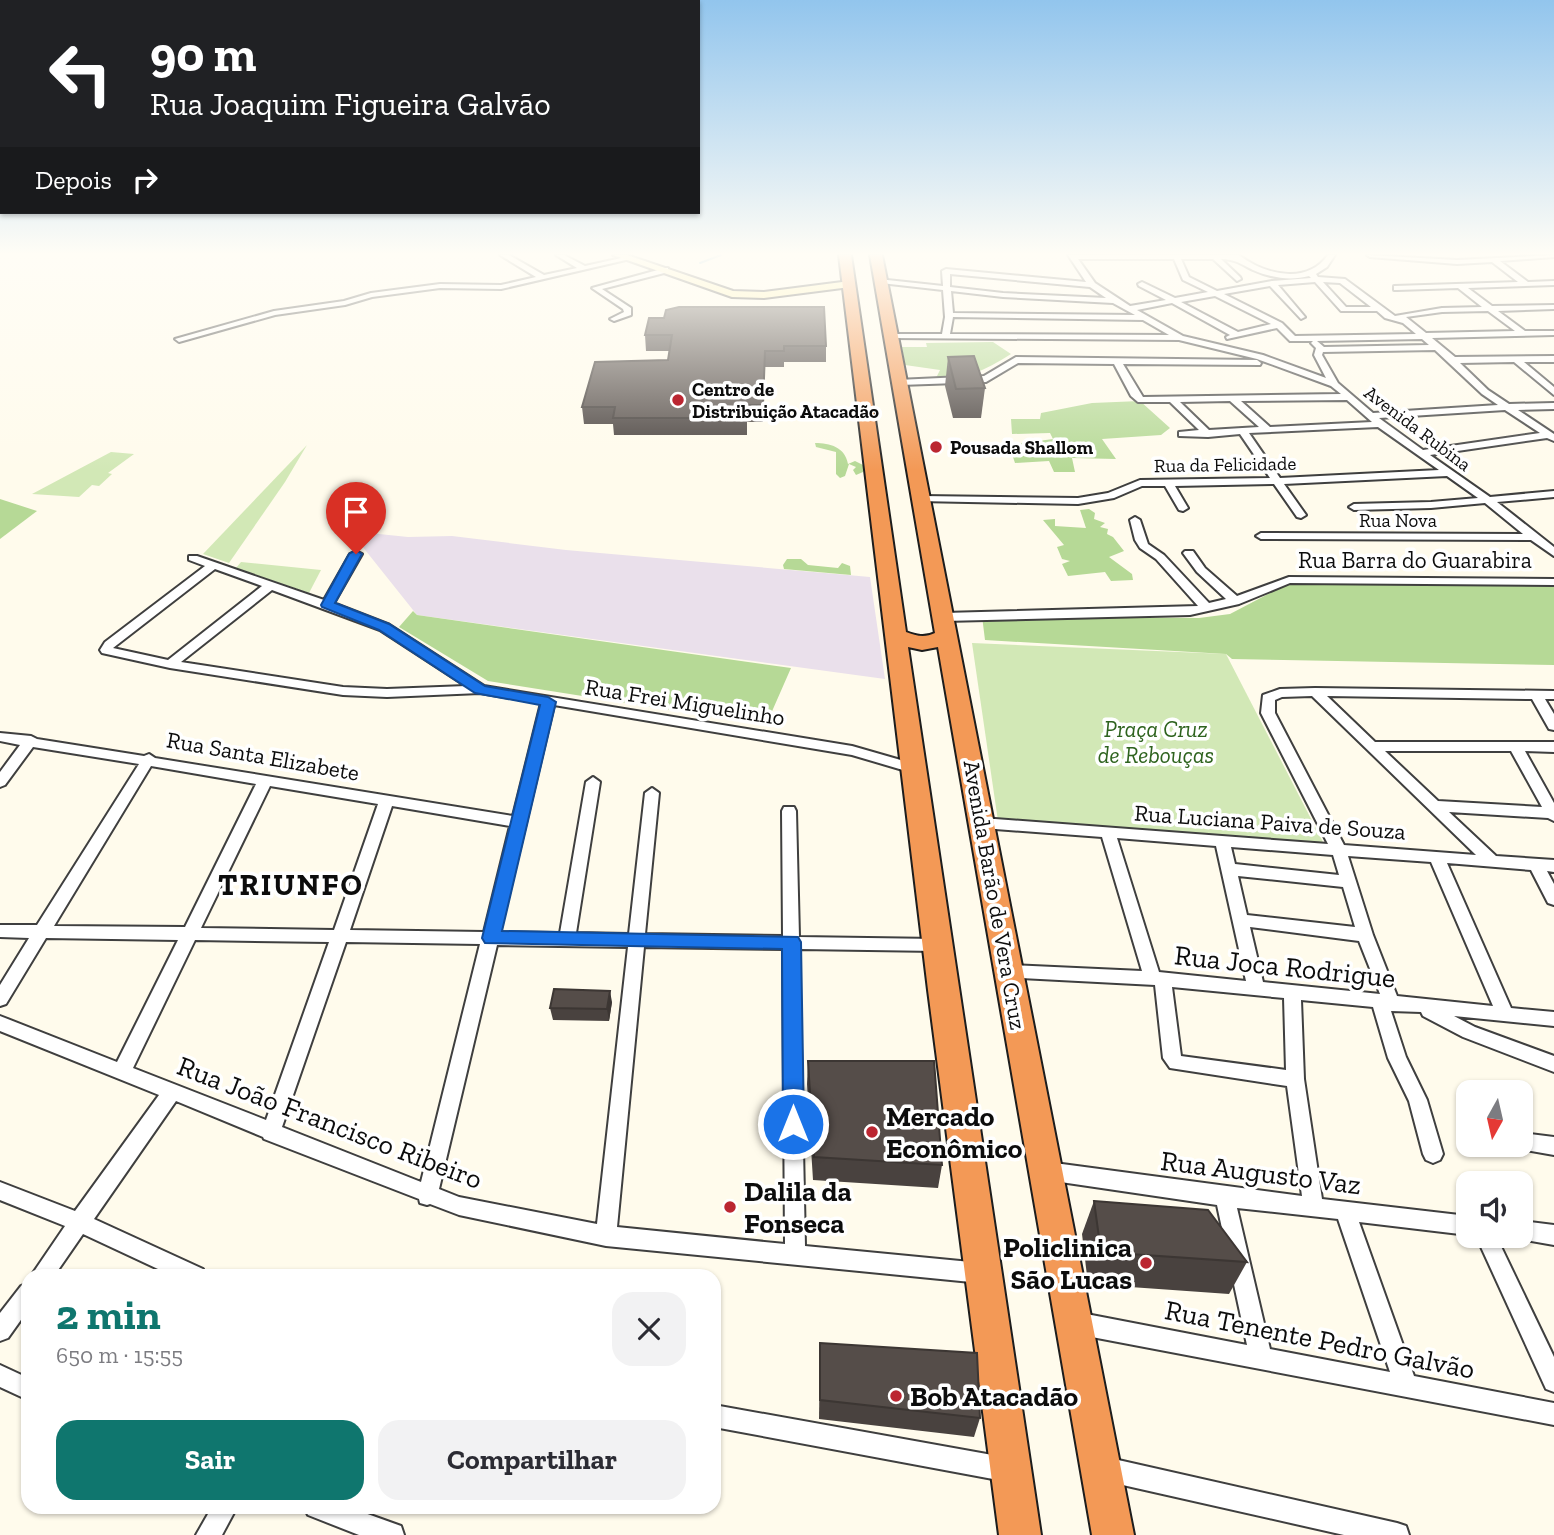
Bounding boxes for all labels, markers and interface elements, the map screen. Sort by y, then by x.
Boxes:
text: 90 m [150,25,257,84]
icon: left [35,28,126,119]
text: Rua Joaquim Figueira Galvão [150,85,551,123]
icon: right [126,161,164,199]
text: Depois [35,164,112,196]
place label: Centro de Distribuição Atacadão [692,378,879,423]
street label: Avenida Rubina [1360,381,1476,476]
marker: Centro de Distribuição Atacadão [670,392,686,408]
place label: Pousada Shallom [950,436,1093,459]
marker: Pousada Shallom [928,439,944,455]
street label: Rua da Felicidade [1154,452,1296,477]
pin [326,482,386,554]
icon: arrive [337,493,375,531]
street label: Rua Nova [1359,509,1437,532]
street label: Rua Barra do Guarabira [1298,546,1532,574]
street label: Rua Frei Miguelinho [583,672,787,732]
park label: Praça Cruz de Rebouças [1098,715,1214,769]
street label: Rua Santa Elizabete [164,725,362,787]
street label: Avenida Barão de Vera Cruz [957,758,1033,1032]
street label: Rua Luciana Paiva de Souza [1133,799,1407,845]
district label: TRIUNFO [218,867,364,903]
street label: Rua Joca Rodrigue [1173,938,1397,995]
street label: Rua João Francisco Ribeiro [173,1049,487,1196]
north arrow [1456,1080,1533,1157]
map controls [1456,1080,1533,1248]
position arrow [756,1087,830,1161]
place label: Mercado Econômico [886,1100,1023,1165]
marker: Mercado Econômico [864,1124,880,1140]
street label: Rua Augusto Vaz [1159,1144,1363,1201]
button: sound [1456,1171,1533,1248]
place label: Dalila da Fonseca [744,1175,852,1240]
marker: Dalila da Fonseca [722,1199,738,1215]
place label: Policlinica São Lucas [1003,1231,1132,1296]
marker: Policlinica São Lucas [1138,1255,1154,1271]
text: 2 min [56,1289,161,1340]
button: close [612,1292,686,1366]
street label: Rua Tenente Pedro Galvão [1162,1293,1478,1386]
text: 650 m · 15:55 [56,1341,183,1369]
place label: Bob Atacadão [910,1380,1079,1413]
marker: Bob Atacadão [888,1388,904,1404]
button: Sair [56,1420,364,1500]
button: Compartilhar [378,1420,686,1500]

